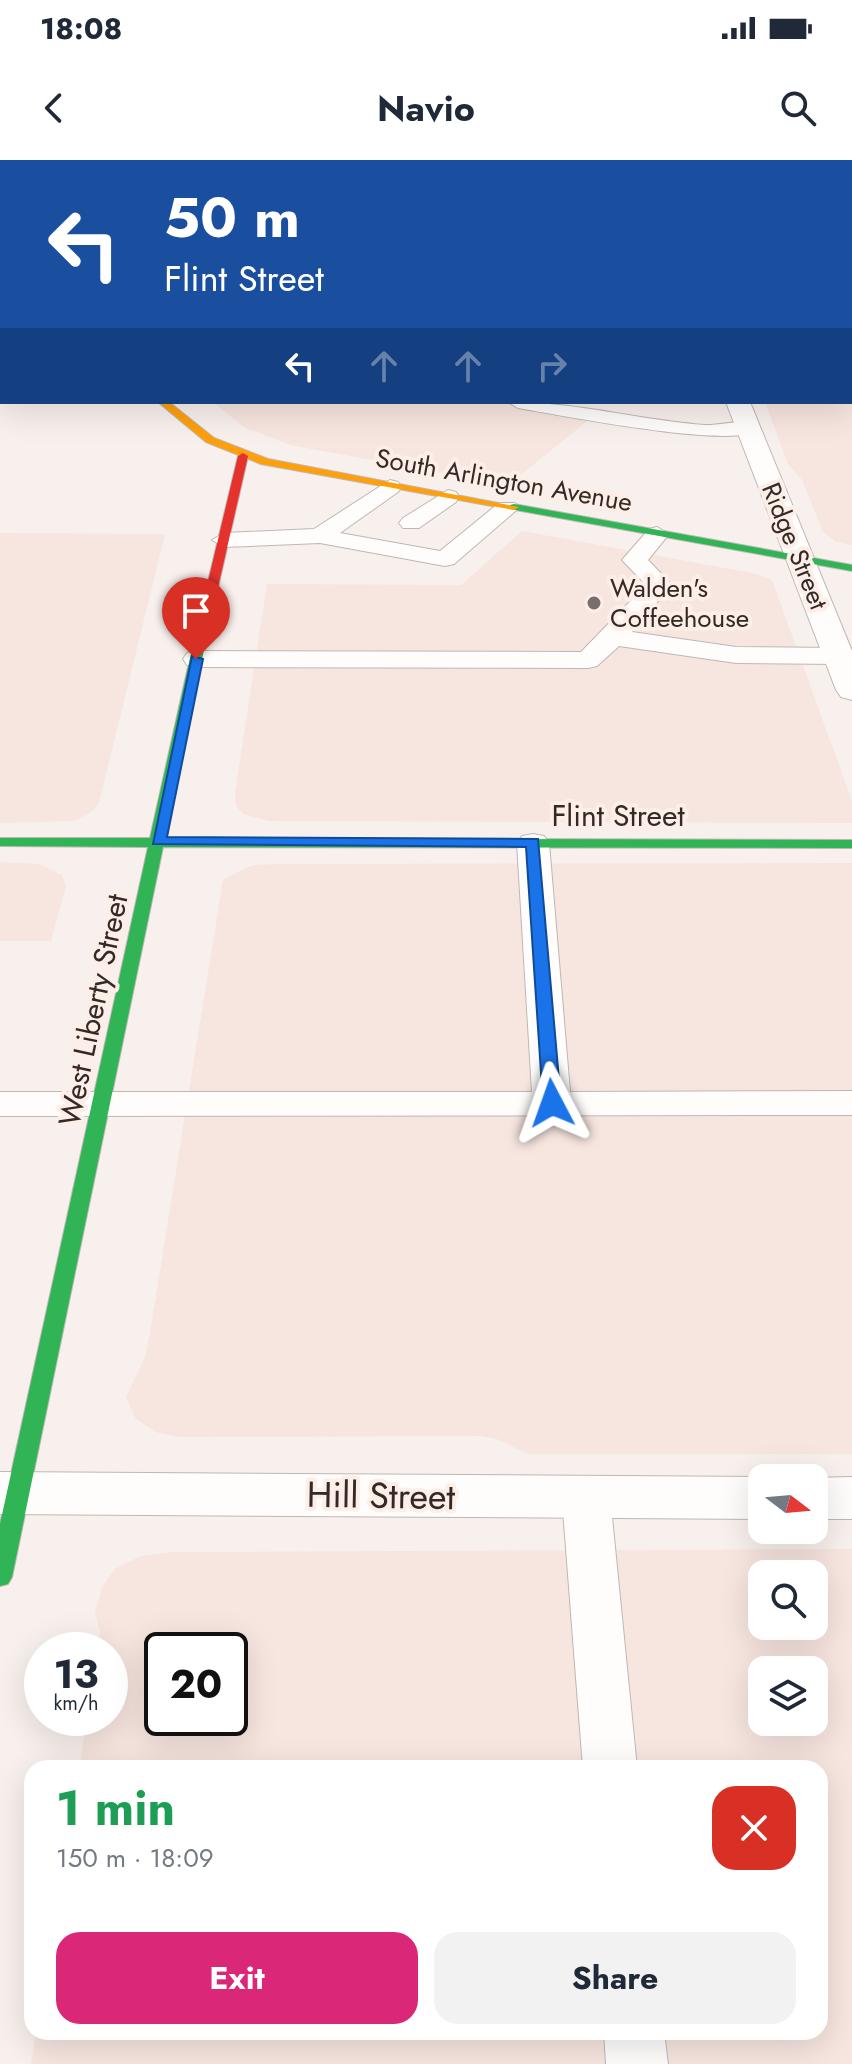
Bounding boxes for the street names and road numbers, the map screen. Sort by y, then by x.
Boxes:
street label: South Arlington Avenue [373,439,635,521]
street label: Ridge Street [752,477,838,616]
street label: Flint Street [551,794,685,837]
street label: West Liberty Street [47,889,139,1130]
street label: Hill Street [306,1468,456,1522]

